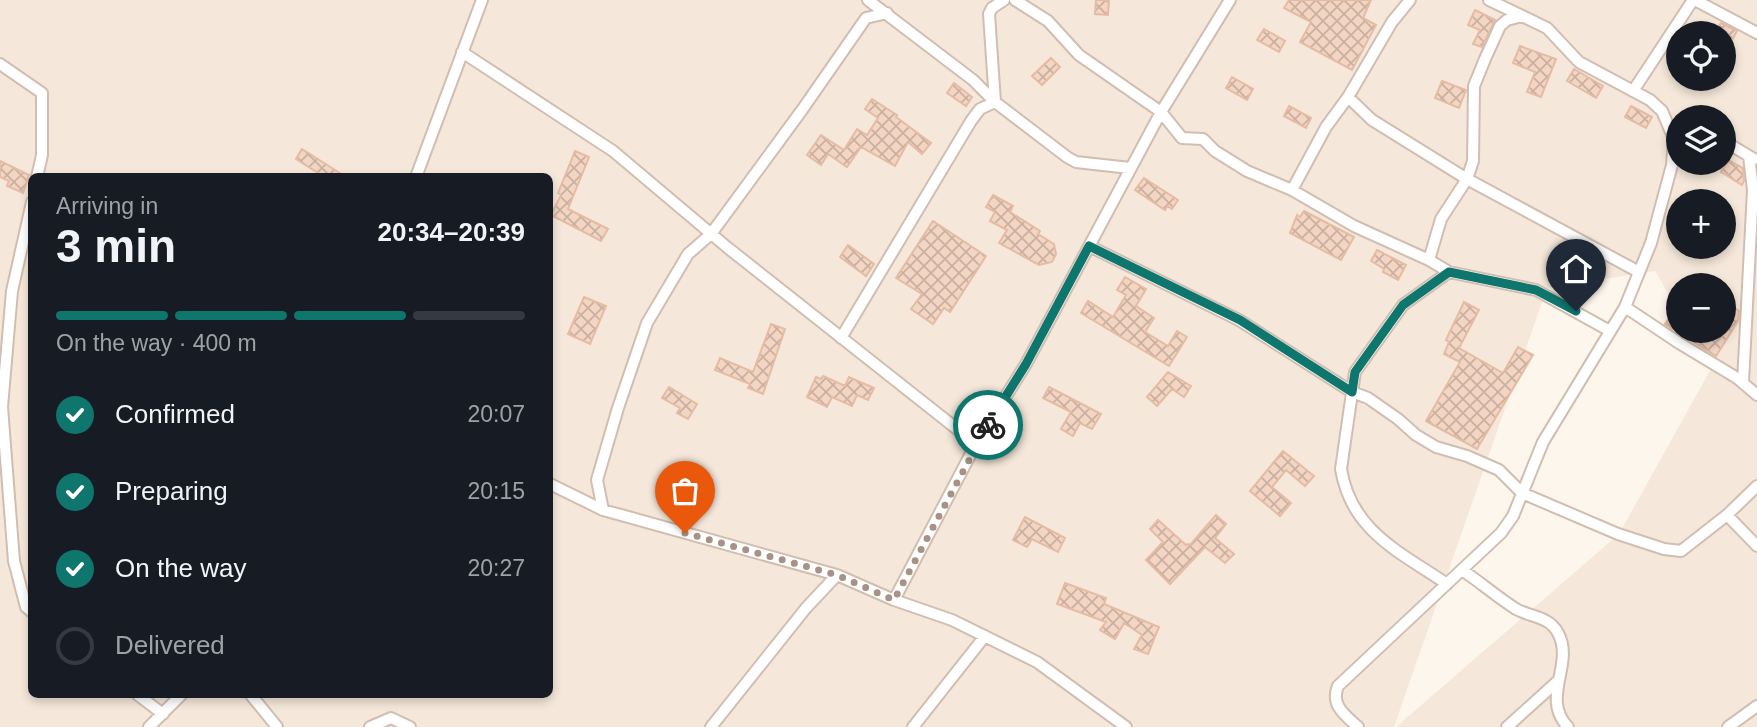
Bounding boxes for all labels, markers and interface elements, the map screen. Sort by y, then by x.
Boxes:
map controls [1666,21,1736,343]
button: locate [1666,21,1736,91]
button: layers [1666,105,1736,175]
button: + [1666,189,1736,259]
text: Arriving in [56,193,158,219]
text: 20:34–20:39 [378,217,525,247]
text: 3 min [56,220,176,272]
pin [1546,239,1606,311]
icon: home [1557,250,1595,288]
button: − [1666,273,1736,343]
text: On the way · 400 m [56,330,257,356]
courier [953,390,1023,460]
icon: check [56,396,94,434]
text: Confirmed [115,399,235,429]
text: 20:07 [467,401,525,427]
icon: bike [969,406,1007,444]
pin [655,461,715,533]
icon: bag [666,472,704,510]
icon: check [56,473,94,511]
text: Preparing [115,476,228,506]
text: 20:15 [467,478,525,504]
icon: check [56,550,94,588]
text: On the way [115,553,247,583]
text: 20:27 [467,555,525,581]
text: Delivered [115,630,225,660]

